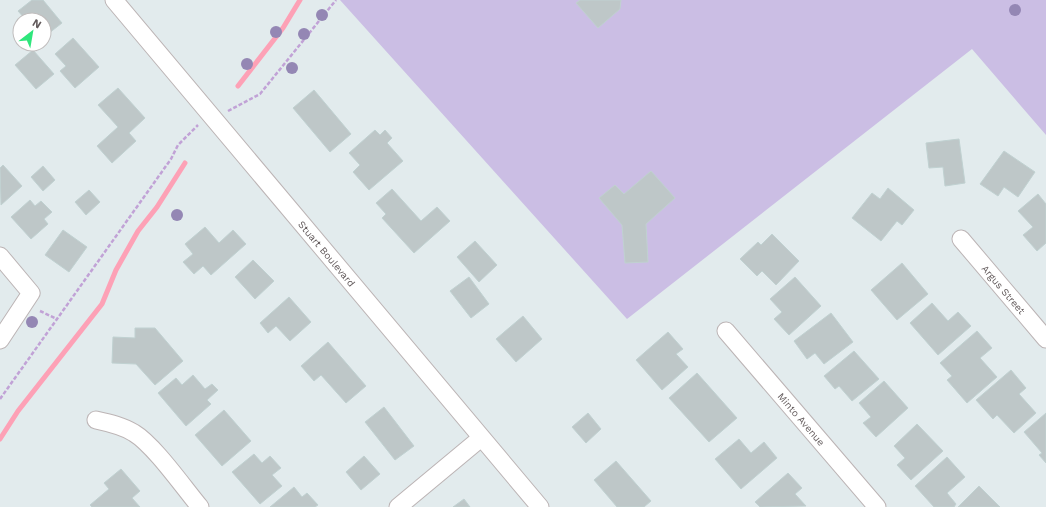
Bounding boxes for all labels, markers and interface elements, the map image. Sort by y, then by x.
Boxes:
north arrow [12,12,52,52]
text: N [30,16,44,32]
street label: Stuart Boulevard [296,219,357,289]
street label: Argus Street [979,263,1028,317]
street label: Minto Avenue [775,391,827,448]

